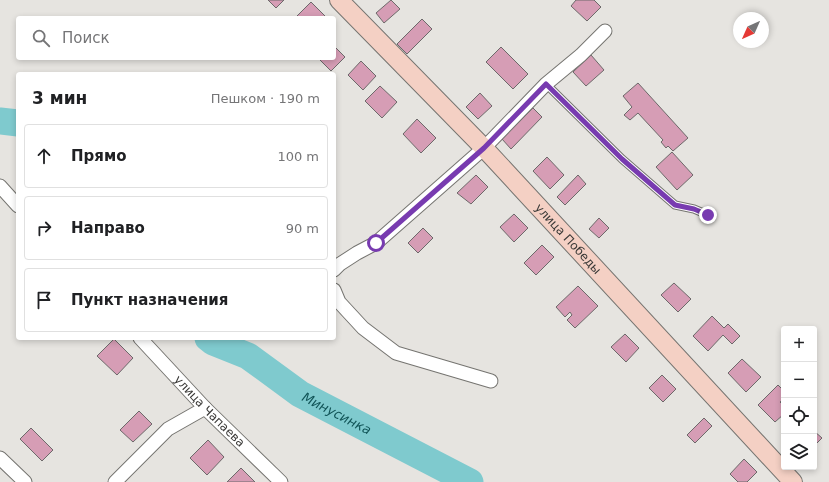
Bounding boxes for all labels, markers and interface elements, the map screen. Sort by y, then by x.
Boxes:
north arrow [733,12,769,48]
search box [16,16,336,60]
icon: search [30,27,52,49]
text: Поиск [62,29,110,47]
text: 3 мин [32,88,87,108]
text: Пешком · 190 m [211,91,320,106]
icon: ahead [33,145,55,167]
text: Прямо [71,147,127,165]
text: 100 m [277,149,319,164]
street label: улица Победы [532,201,604,277]
route end [699,206,717,224]
icon: right [33,217,55,239]
text: Направо [71,219,145,237]
text: 90 m [286,221,319,236]
route start [367,234,385,252]
icon: arrive [33,289,55,311]
text: Пункт назначения [71,291,228,309]
map controls [781,326,817,470]
button: + [781,326,817,362]
button: − [781,362,817,398]
street label: улица Чапаева [171,373,248,450]
water label: Минусинка [300,389,374,437]
button: locate [781,398,817,434]
button: layers [781,434,817,470]

